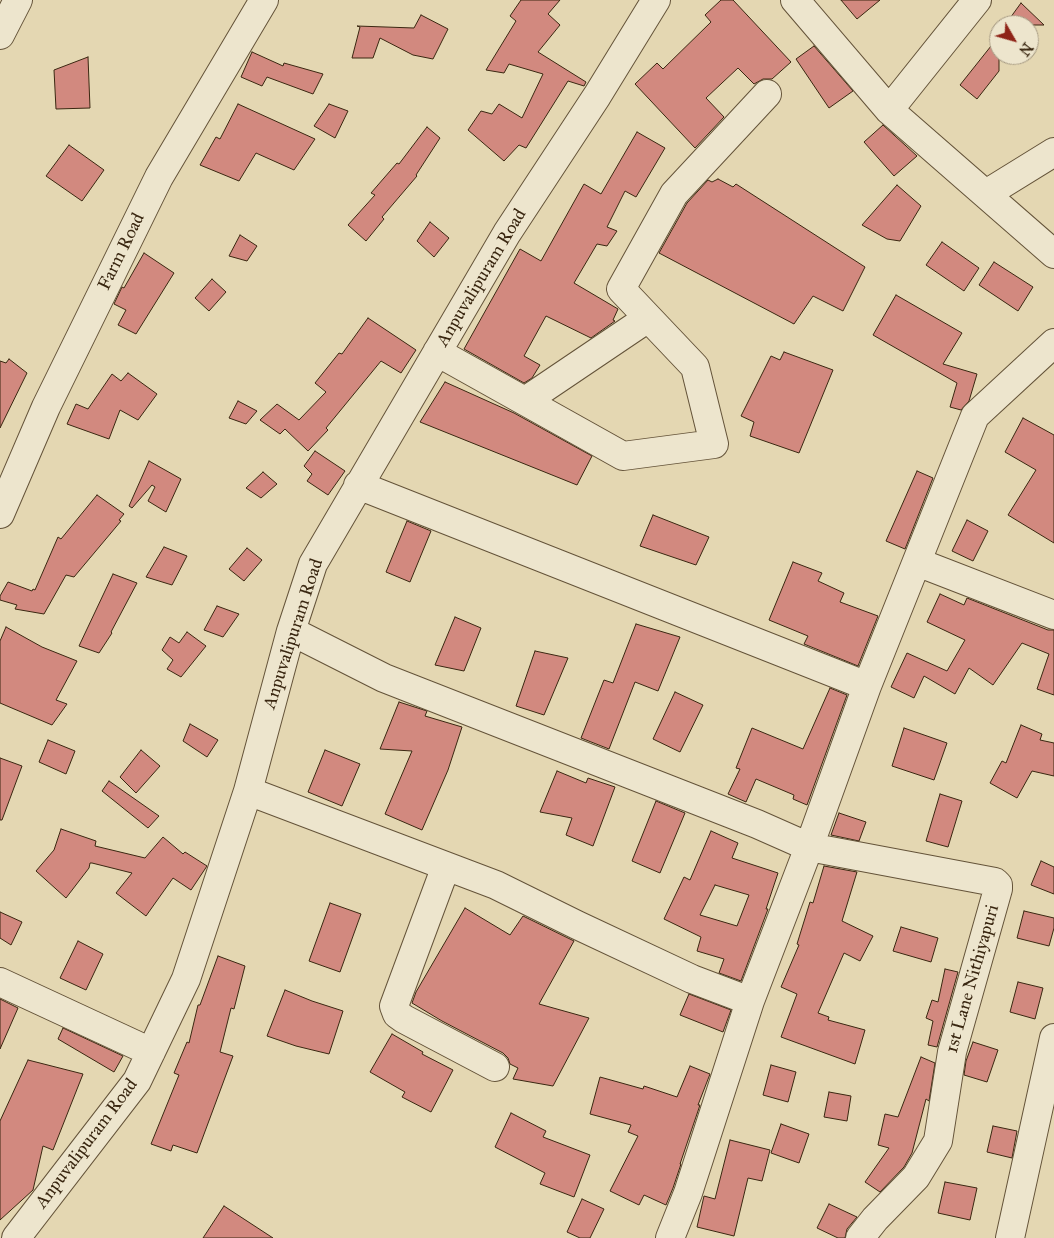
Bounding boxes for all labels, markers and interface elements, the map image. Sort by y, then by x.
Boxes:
north arrow [989,15,1039,65]
text: N [1015,39,1036,59]
street label: Anpuvalipuram Road [432,205,532,351]
street label: Farm Road [94,210,150,294]
street label: Anpuvalipuram Road [260,556,328,712]
street label: 1st Lane Nithiyapuri [941,902,1005,1056]
street label: Anpuvalipuram Road [31,1075,143,1213]

